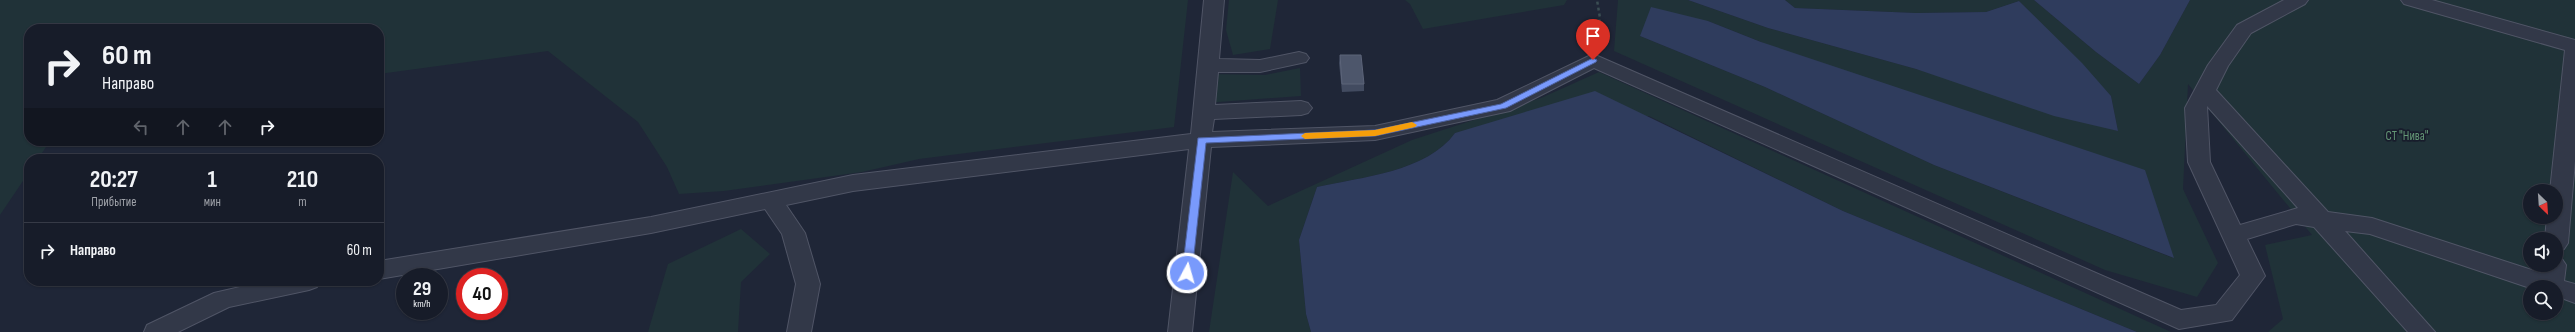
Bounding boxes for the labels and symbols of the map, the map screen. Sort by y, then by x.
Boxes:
pin [1576,19,1610,60]
park label: СТ "Нива" [2385,128,2429,144]
north arrow [2523,184,2563,224]
position arrow [1166,252,1208,294]
speed limit sign: 40 [456,268,508,320]

